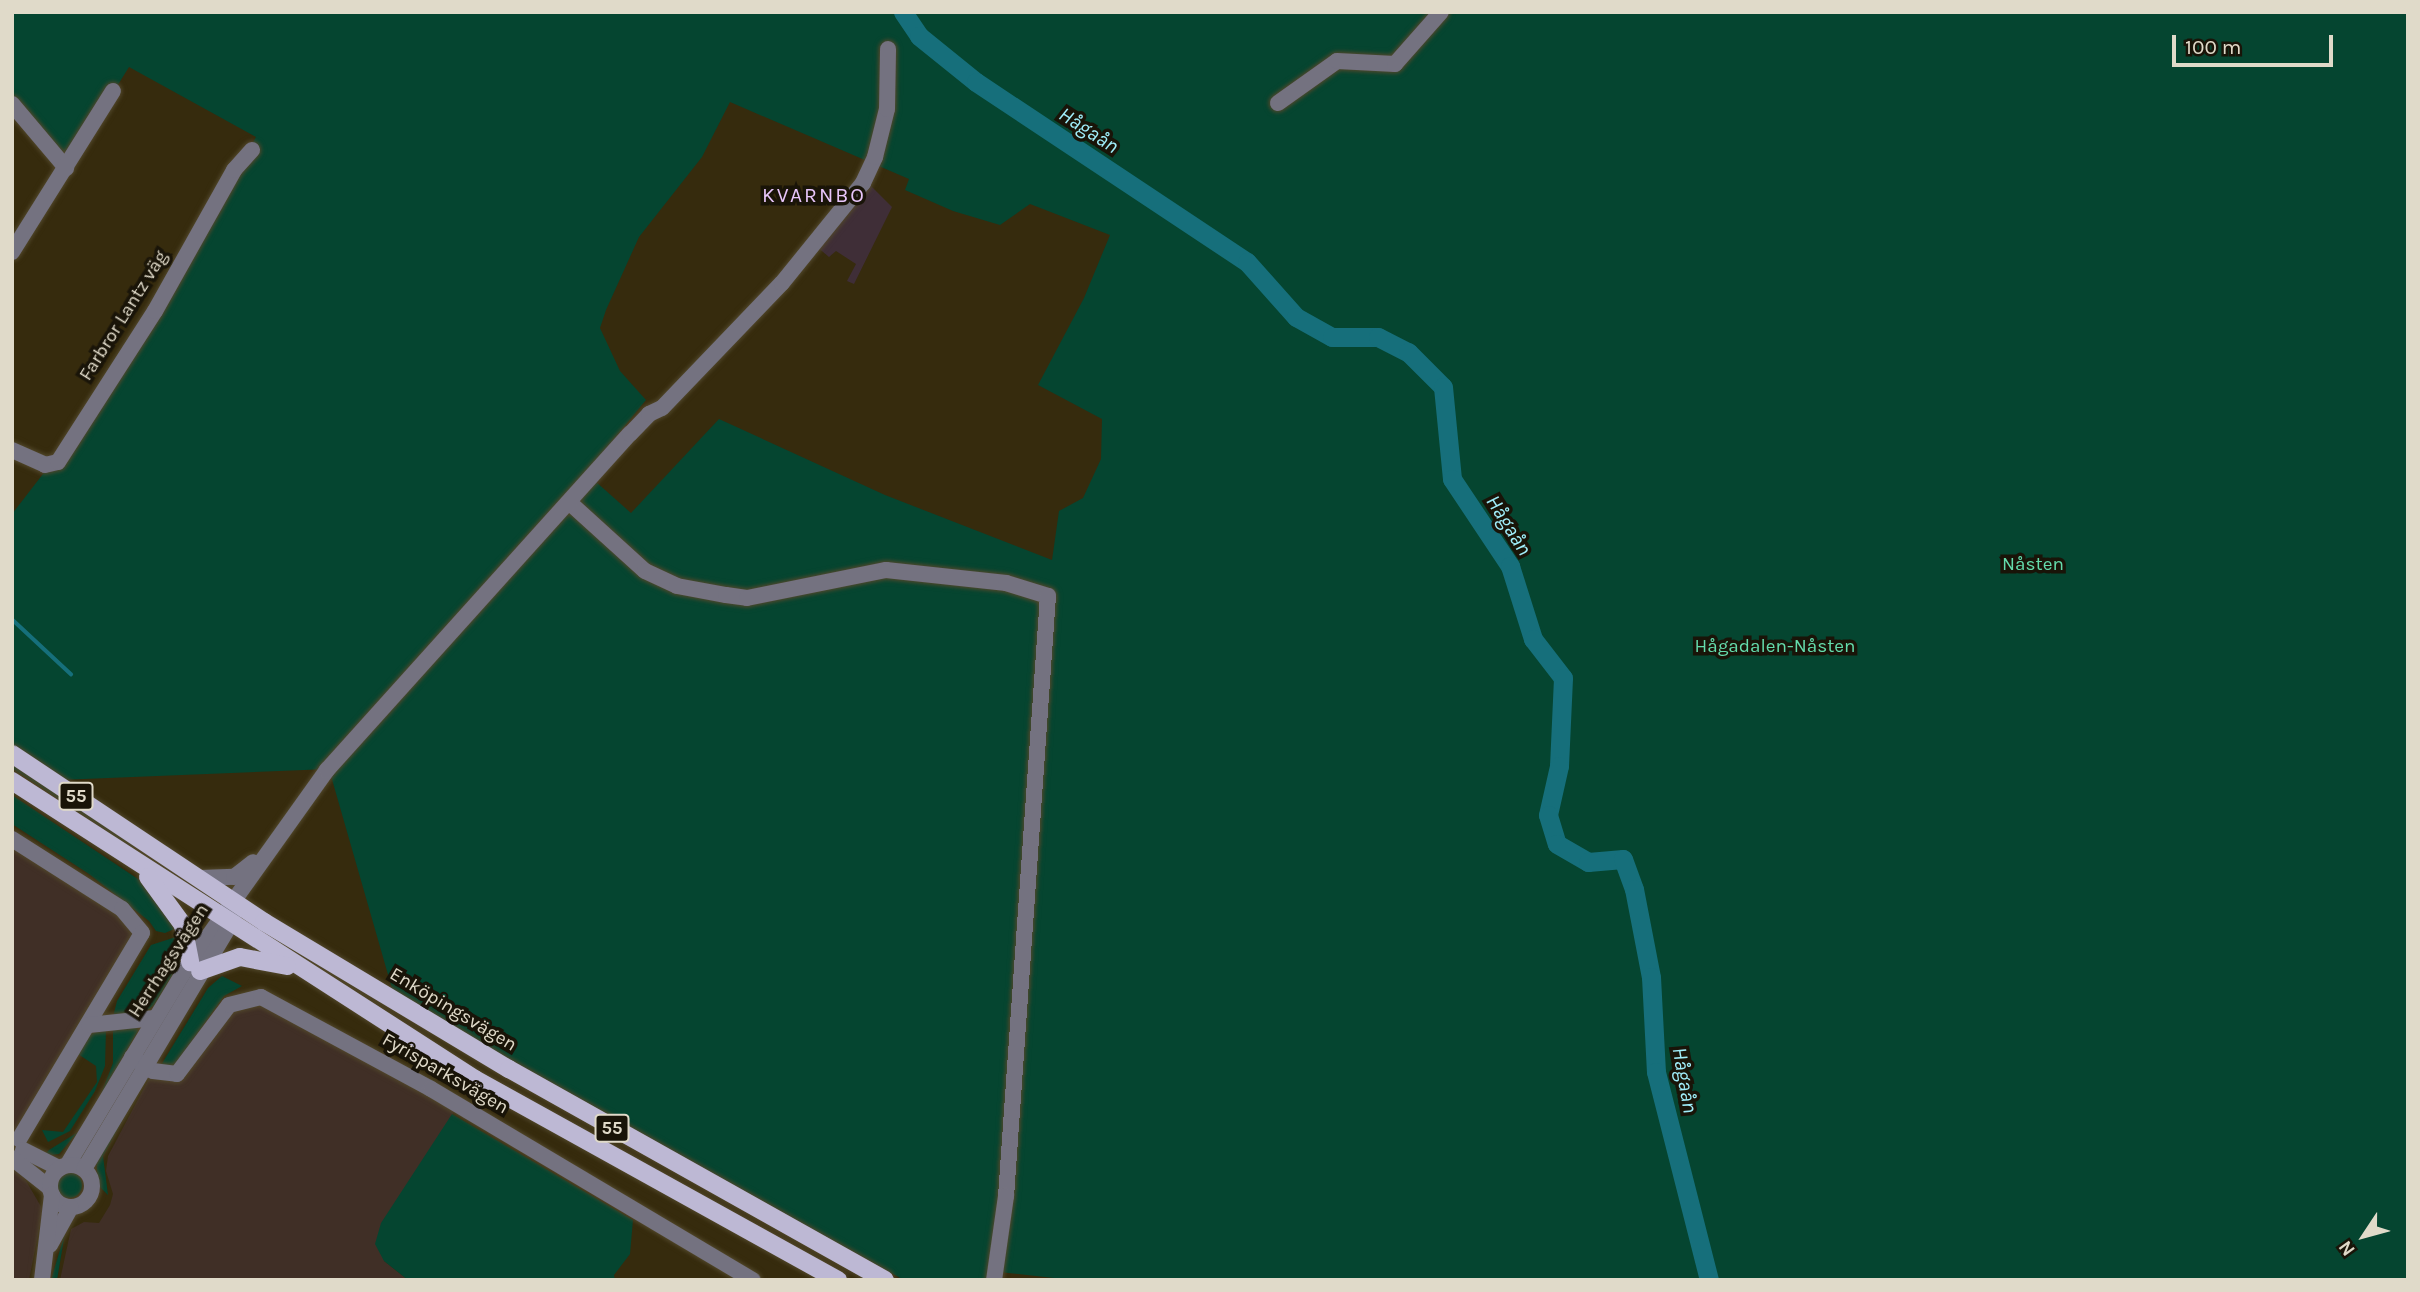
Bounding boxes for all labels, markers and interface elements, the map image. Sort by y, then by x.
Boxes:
scale bar [2175,21,2336,65]
text: 100 m [2185,35,2242,59]
water label: Hågaån [1054,101,1124,159]
district label: KVARNBO [763,182,865,208]
street label: Farbror Lantz väg [75,247,173,385]
water label: Hågaån [1481,490,1537,560]
park label: Nåsten [2002,554,2064,576]
park label: Hågadalen-Nåsten [1694,636,1856,658]
road number: 55 [58,782,94,810]
street label: Herrhagsvägen [124,900,214,1022]
street label: Enköpingsvägen [385,963,521,1057]
street label: Fyrisparksvägen [378,1029,512,1119]
water label: Hågaån [1667,1045,1703,1115]
road number: 55 [594,1114,630,1142]
north arrow [2329,1201,2399,1271]
text: N [2334,1236,2360,1260]

